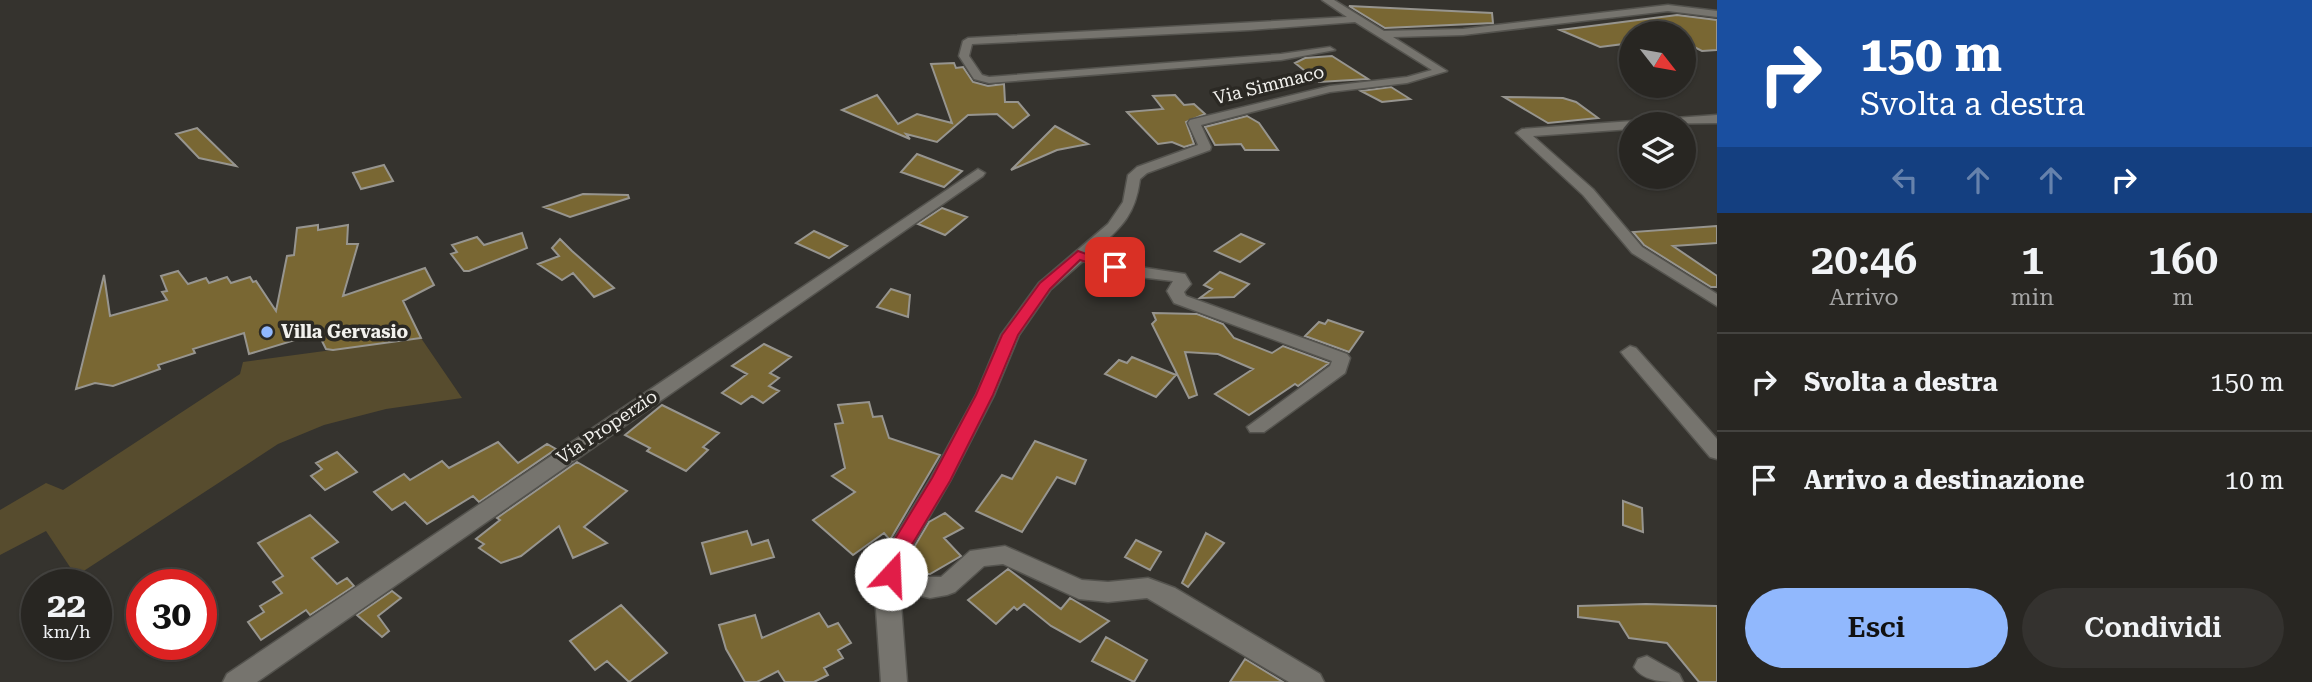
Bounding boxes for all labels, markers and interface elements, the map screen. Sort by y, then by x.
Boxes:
north arrow [1619,21,1696,98]
map controls [1619,21,1696,189]
text: 150 m [1860,26,2002,83]
icon: right [1745,28,1836,119]
street label: Via Simmaco [1211,61,1326,108]
text: Svolta a destra [1860,85,2085,123]
button: layers [1619,112,1696,189]
icon: left [1886,161,1924,199]
icon: ahead [1959,161,1997,199]
icon: ahead [2032,161,2070,199]
icon: right [2105,161,2143,199]
text: 20:46 [1811,235,1917,284]
text: 1 [2021,235,2044,284]
text: 160 [2148,235,2218,284]
pin [1085,237,1145,297]
icon: arrive [1096,248,1134,286]
text: Arrivo [1829,284,1899,311]
text: min [2011,284,2054,311]
text: m [2172,284,2193,311]
place label: Villa Gervasio [281,321,408,342]
marker: Villa Gervasio [259,324,275,340]
icon: right [1745,363,1783,401]
text: Svolta a destra [1804,367,1998,397]
text: 150 m [2210,367,2284,397]
street label: Via Properzio [552,385,661,468]
icon: arrive [1745,461,1783,499]
text: Arrivo a destinazione [1804,465,2085,495]
text: 10 m [2225,465,2284,495]
position arrow [854,537,928,611]
speed limit sign: 30 [126,569,217,660]
text: 22 [47,585,86,626]
button: Esci [1745,588,2008,668]
button: Condividi [2022,588,2284,668]
text: km/h [42,621,91,642]

